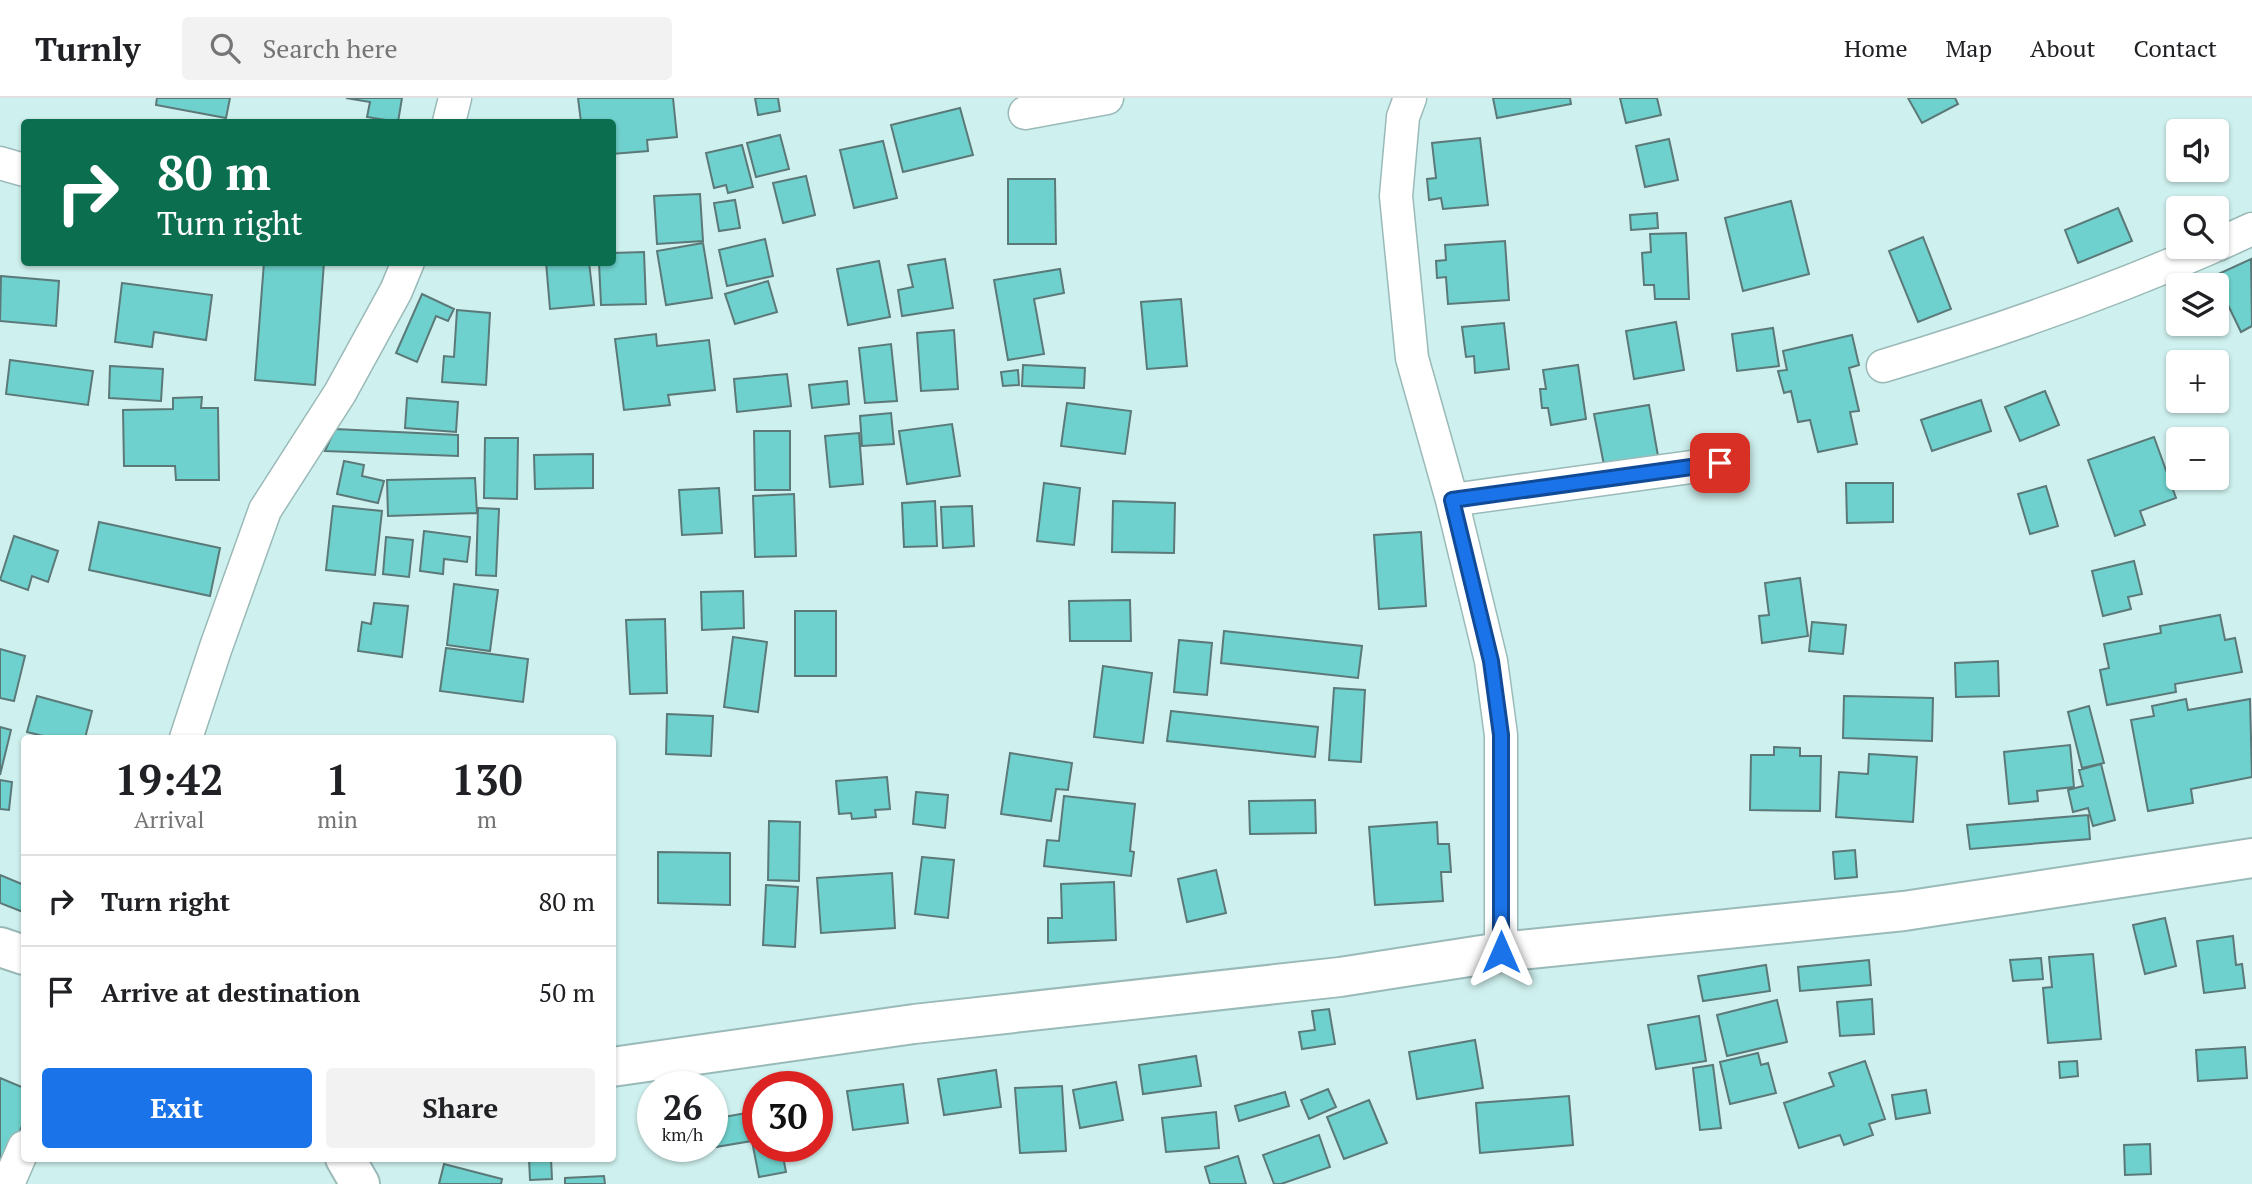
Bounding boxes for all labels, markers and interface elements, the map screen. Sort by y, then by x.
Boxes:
search box [182,17,672,80]
text: Turnly [35,27,140,70]
icon: search [206,29,244,67]
text: Search here [262,31,398,65]
text: Home [1844,32,1908,64]
text: Map [1946,32,1992,64]
text: About [2030,32,2096,64]
text: Contact [2134,32,2217,64]
map controls [2166,119,2229,490]
button: sound [2166,119,2229,182]
text: 80 m [157,139,271,204]
icon: right [42,147,133,238]
button: search [2166,196,2229,259]
text: Turn right [157,202,303,244]
button: layers [2166,273,2229,336]
button: + [2166,350,2229,413]
button: − [2166,427,2229,490]
pin [1690,433,1750,493]
icon: arrive [1701,444,1739,482]
text: 19:42 [115,751,224,807]
text: 1 [326,751,349,807]
text: 130 [451,751,522,807]
text: Arrival [134,804,204,835]
text: min [317,804,358,835]
text: m [477,804,497,835]
icon: right [42,882,80,920]
text: Turn right [101,884,230,918]
text: 80 m [539,884,595,918]
position arrow [1464,915,1538,989]
icon: arrive [42,973,80,1011]
text: Arrive at destination [101,975,360,1009]
text: 50 m [539,975,595,1009]
button: Exit [42,1068,312,1148]
button: Share [326,1068,595,1148]
speed limit sign: 30 [742,1071,833,1162]
text: 26 [663,1084,702,1130]
text: km/h [662,1122,703,1146]

